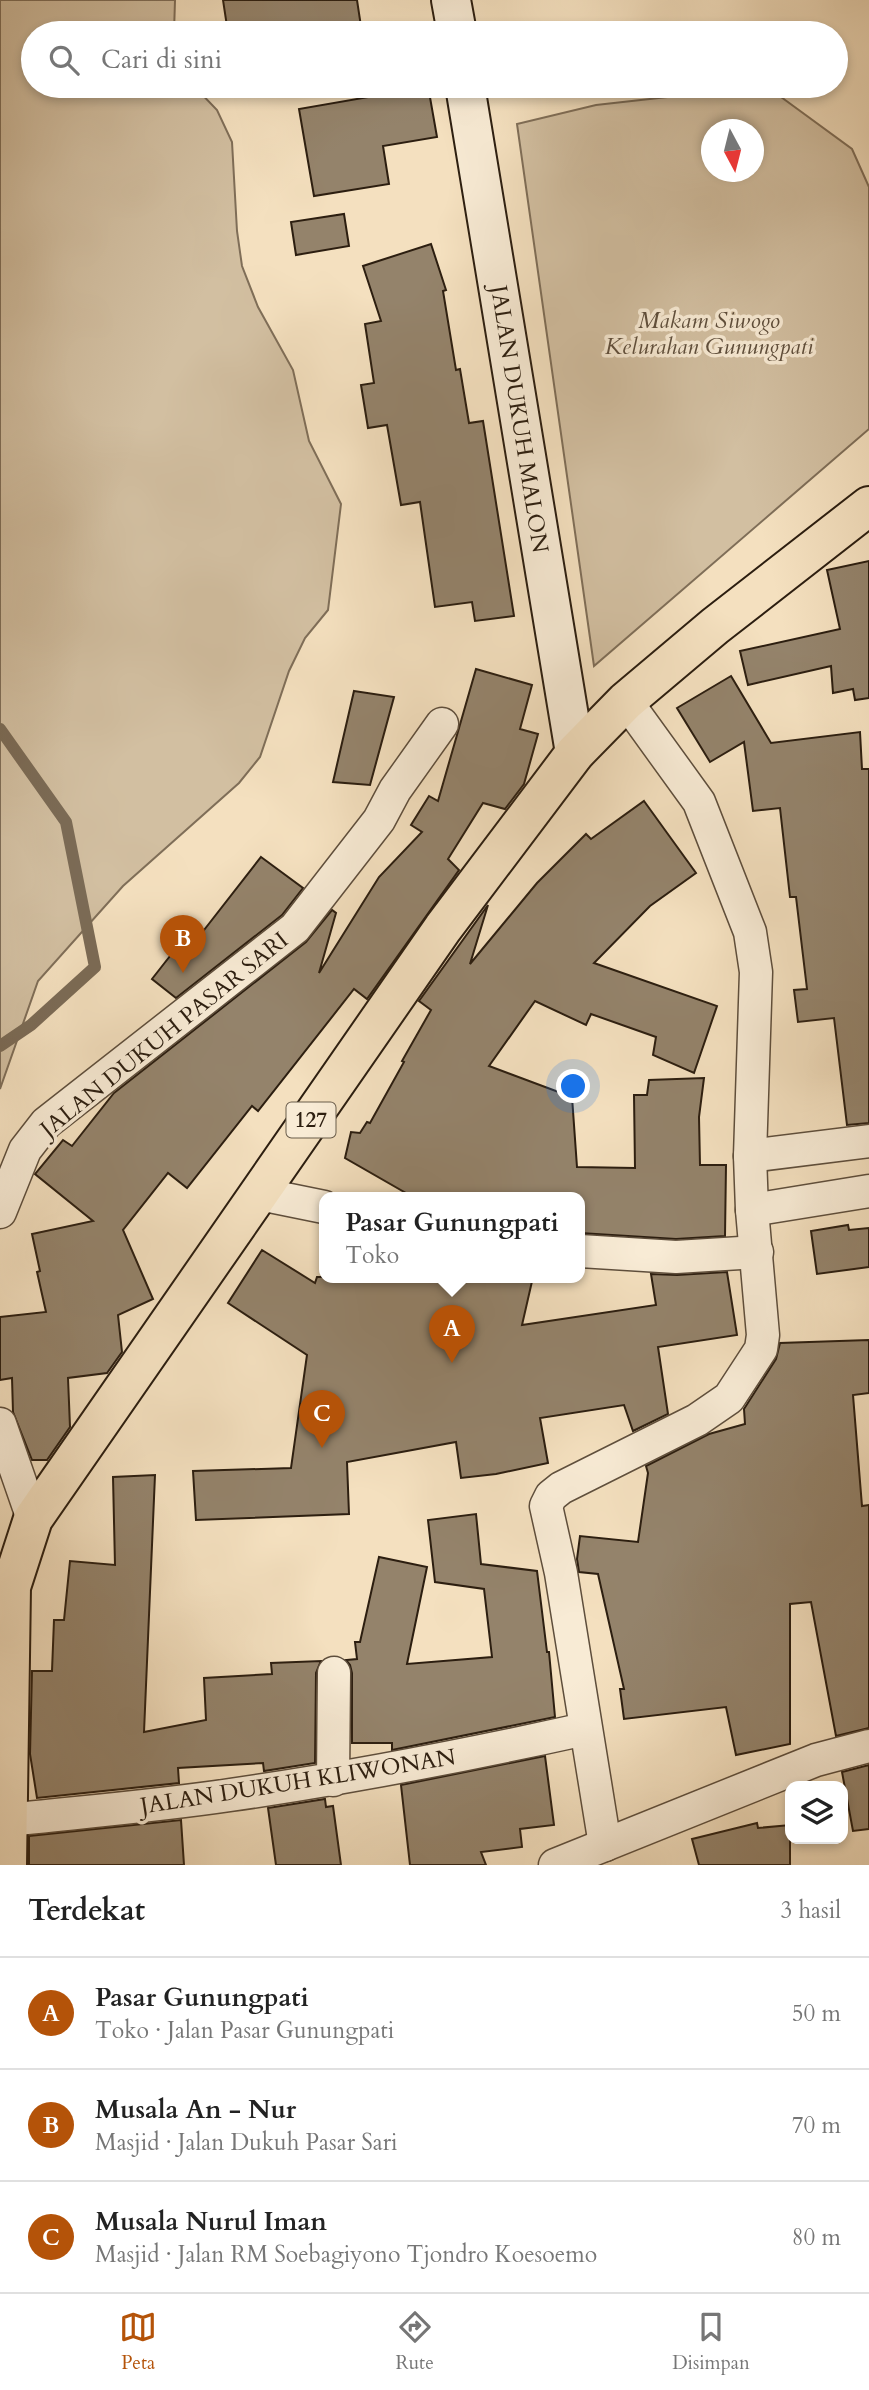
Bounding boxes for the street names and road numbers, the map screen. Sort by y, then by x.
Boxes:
street label: JALAN DUKUH MALON [483,280,556,555]
street label: JALAN DUKUH PASAR SARI [32,925,295,1146]
road number: 127 [286,1102,336,1138]
street label: JALAN DUKUH KLIWONAN [135,1741,458,1822]

